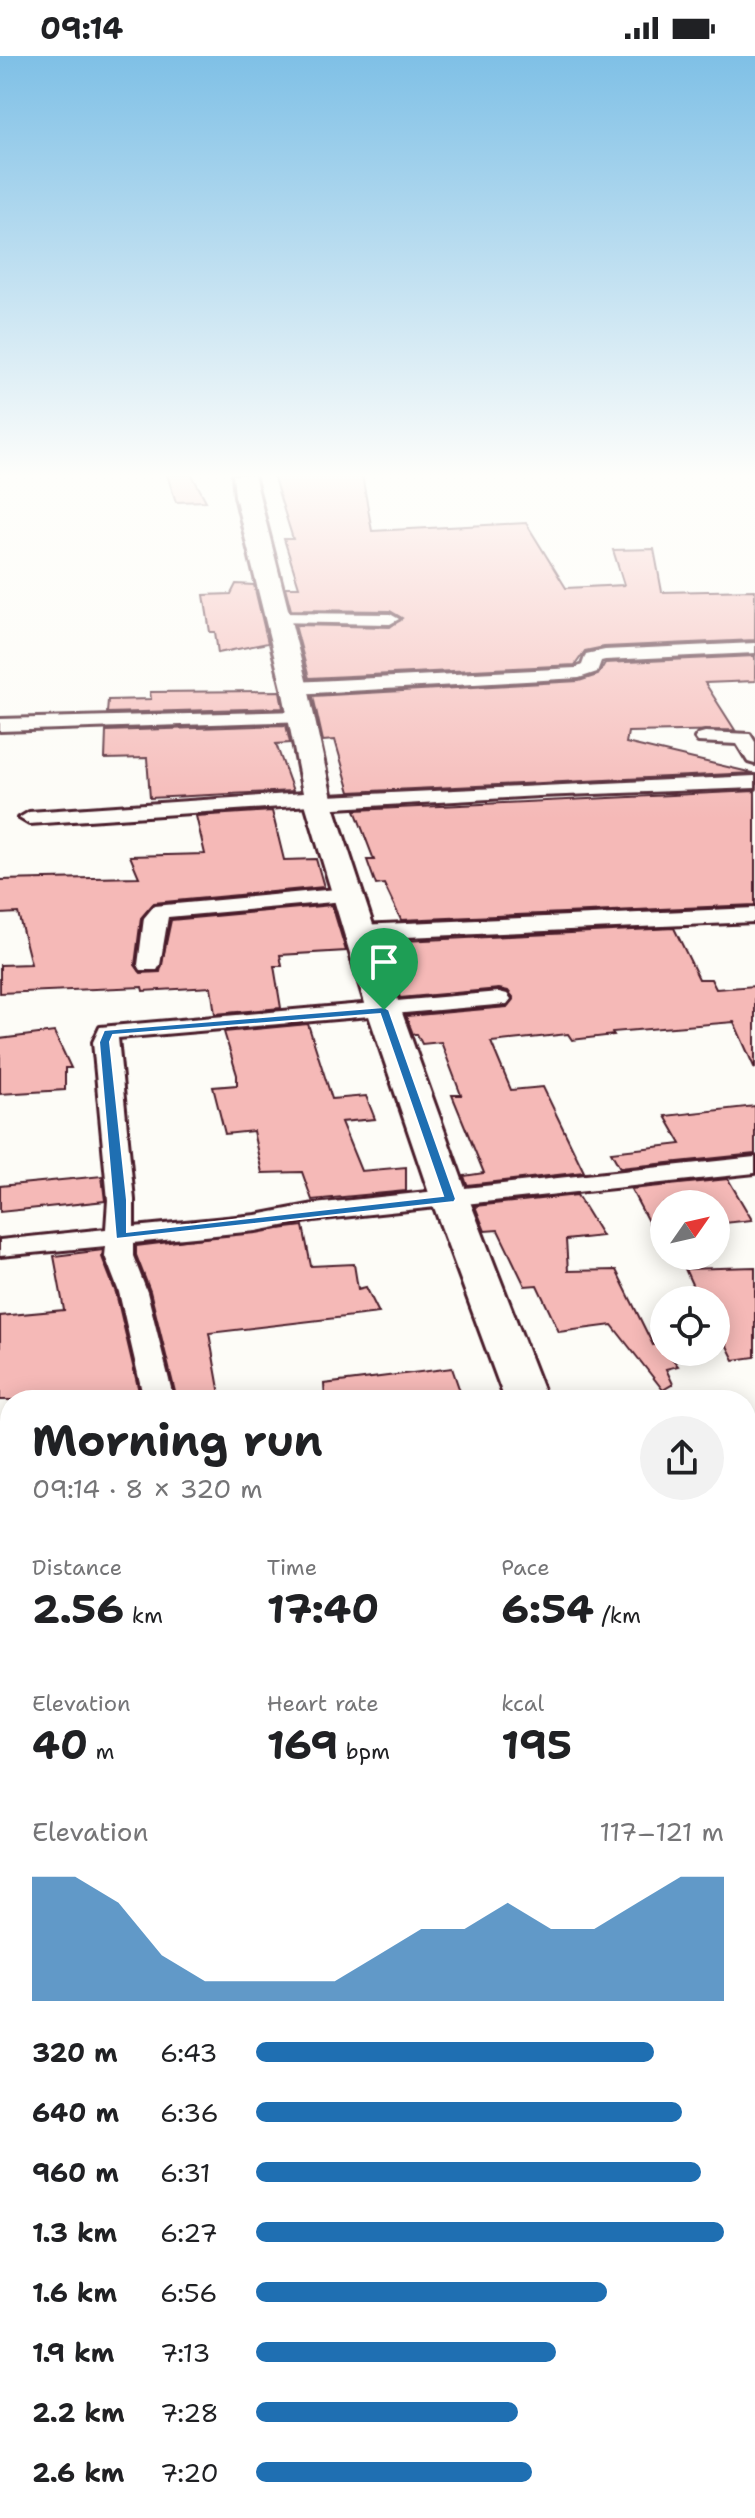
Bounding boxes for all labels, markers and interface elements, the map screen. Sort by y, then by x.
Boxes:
text: 09:14 [40,8,123,49]
pin [350,928,418,1010]
icon: arrive [362,940,406,984]
north arrow [650,1190,730,1270]
map controls [650,1190,730,1366]
button: locate [650,1286,730,1366]
text: Morning run [32,1411,323,1470]
button: share [640,1416,724,1500]
text: 09:14 · 8 × 320 m [32,1471,263,1506]
text: Distance [32,1553,122,1582]
text: Time [267,1553,317,1582]
text: Pace [501,1553,550,1582]
text: 2.56 [32,1582,124,1636]
text: 17:40 [267,1582,379,1636]
text: 6:54 [501,1582,594,1636]
text: km [124,1601,163,1630]
text: /km [594,1601,641,1630]
text: Elevation [32,1689,130,1718]
text: Heart rate [267,1689,379,1718]
text: kcal [501,1689,544,1718]
text: 40 [32,1718,88,1772]
text: 169 [267,1718,338,1772]
text: 195 [501,1718,572,1772]
text: m [88,1737,114,1766]
text: bpm [338,1737,390,1766]
text: Elevation [32,1814,148,1849]
text: 117–121 m [600,1814,724,1849]
text: 320 m [32,2035,118,2070]
text: 6:43 [160,2035,218,2070]
text: 640 m [32,2095,119,2130]
text: 6:36 [160,2095,219,2130]
text: 960 m [32,2155,119,2190]
text: 6:31 [160,2155,211,2190]
text: 1.3 km [32,2215,117,2250]
text: 6:27 [160,2215,218,2250]
text: 1.6 km [32,2275,117,2310]
text: 6:56 [160,2275,218,2310]
text: 1.9 km [32,2335,114,2370]
text: 7:13 [160,2335,210,2370]
text: 2.2 km [32,2395,125,2430]
text: 7:28 [160,2395,219,2430]
text: 2.6 km [32,2455,125,2490]
text: 7:20 [160,2455,219,2490]

